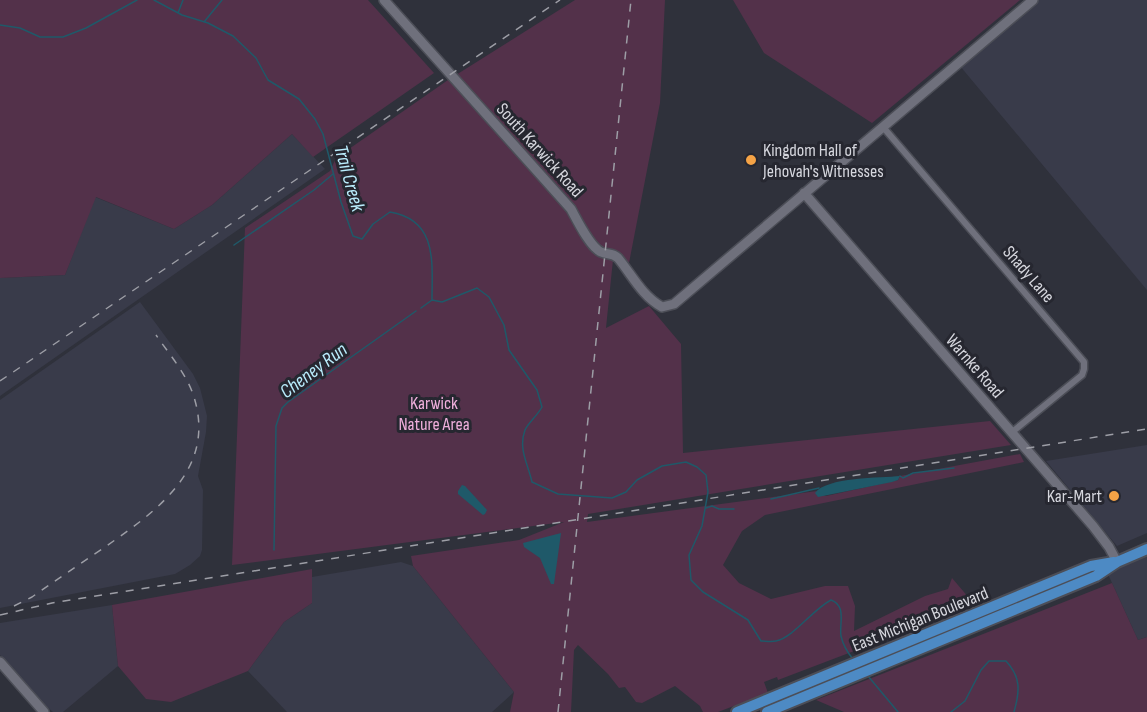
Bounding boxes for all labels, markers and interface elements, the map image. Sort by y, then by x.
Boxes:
street label: South Karwick Road [492,99,587,202]
place label: Kingdom Hall of Jehovah's Witnesses [762,140,884,182]
water label: Trail Creek [328,142,370,215]
marker: Kingdom Hall of Jehovah's Witnesses [744,153,758,167]
street label: Shady Lane [998,242,1059,307]
street label: Warnke Road [941,330,1008,403]
water label: Cheney Run [275,338,352,404]
park label: Karwick Nature Area [398,393,470,435]
place label: Kar-Mart [1047,486,1103,507]
marker: Kar-Mart [1107,489,1121,503]
street label: East Michigan Boulevard [849,583,991,656]

